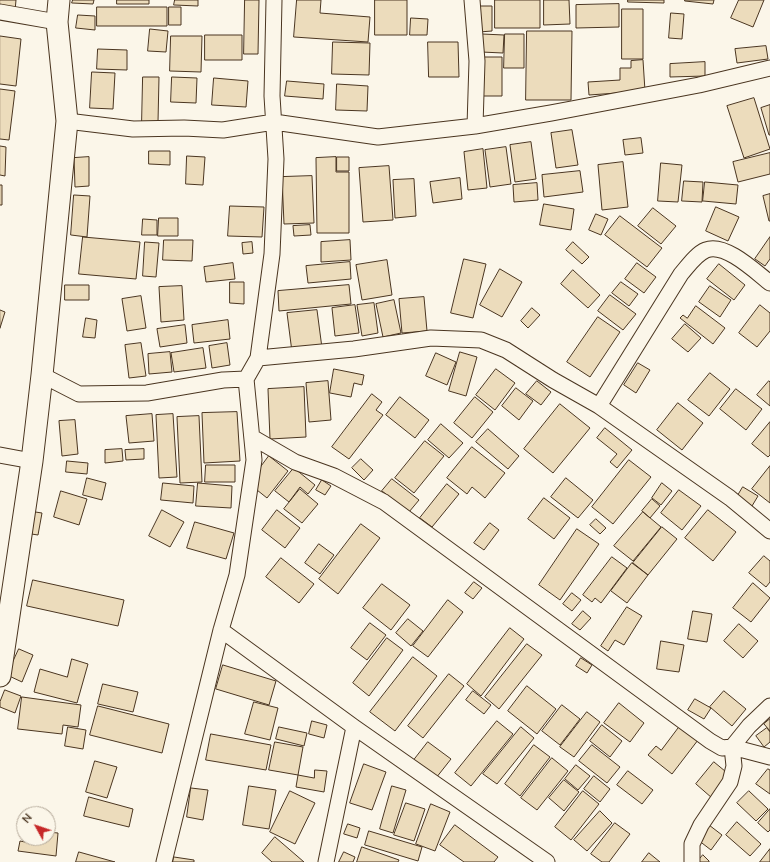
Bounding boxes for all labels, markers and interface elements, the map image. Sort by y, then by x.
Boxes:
north arrow [16,806,56,846]
text: N [19,811,36,827]

